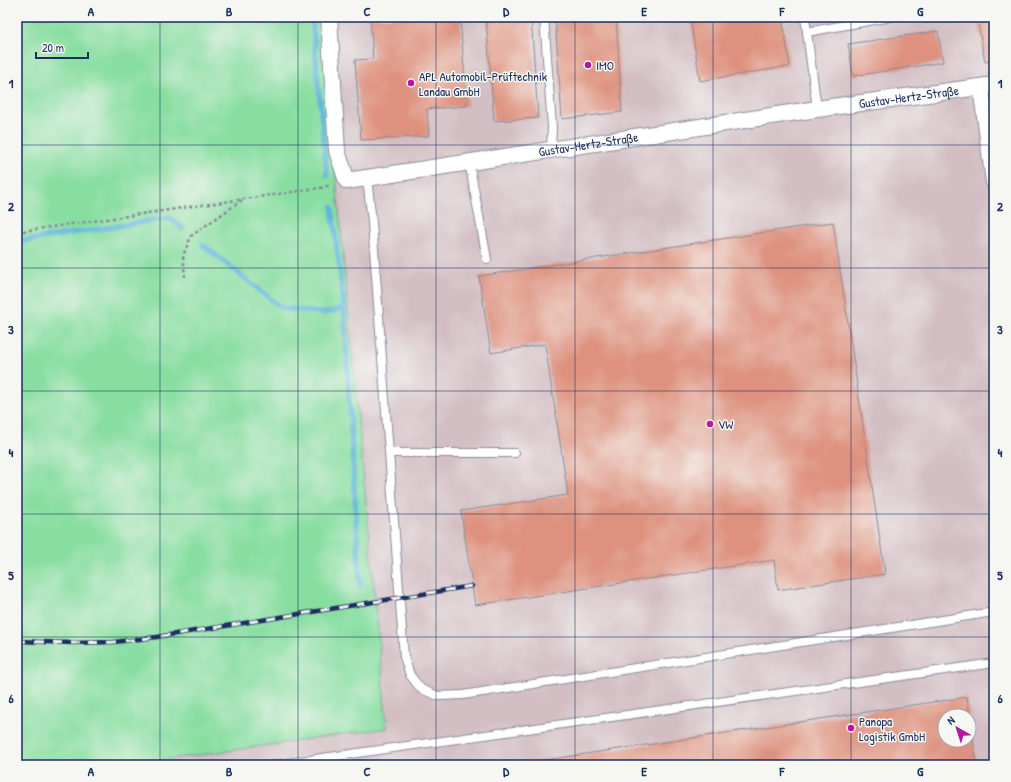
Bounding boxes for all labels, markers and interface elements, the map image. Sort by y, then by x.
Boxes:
text: A [88,2,95,20]
text: B [226,2,233,20]
text: C [363,2,371,20]
text: D [503,2,510,20]
text: E [641,2,647,20]
text: F [779,2,786,20]
text: G [917,2,924,20]
scale bar [36,34,88,60]
text: 20 m [42,39,64,56]
place label: IMO [596,56,614,74]
marker: IMO [583,60,593,70]
place label: APL Automobil-Prüftechnik Landau GmbH [419,67,548,100]
text: 1 [9,74,14,92]
text: 1 [998,74,1003,92]
marker: APL Automobil-Prüftechnik Landau GmbH [406,78,416,88]
street label: Gustav-Hertz-Straße [858,81,960,112]
street label: Gustav-Hertz-Straße [537,128,640,161]
text: 2 [8,197,15,215]
text: 2 [997,197,1004,215]
text: 3 [8,320,14,338]
text: 3 [997,320,1003,338]
place label: VW [718,415,733,433]
marker: VW [705,419,715,429]
text: 4 [9,443,14,461]
text: 4 [998,443,1003,461]
text: 5 [8,566,14,584]
text: 5 [997,566,1003,584]
text: 6 [8,689,14,707]
text: 6 [997,689,1003,707]
north arrow [937,708,977,748]
place label: Panopa Logistik GmbH [859,712,925,745]
text: N [944,713,957,728]
marker: Panopa Logistik GmbH [846,723,856,733]
text: A [88,762,95,780]
text: B [226,762,233,780]
text: C [363,762,371,780]
text: D [503,762,510,780]
text: E [641,762,647,780]
text: F [779,762,786,780]
text: G [917,762,924,780]

